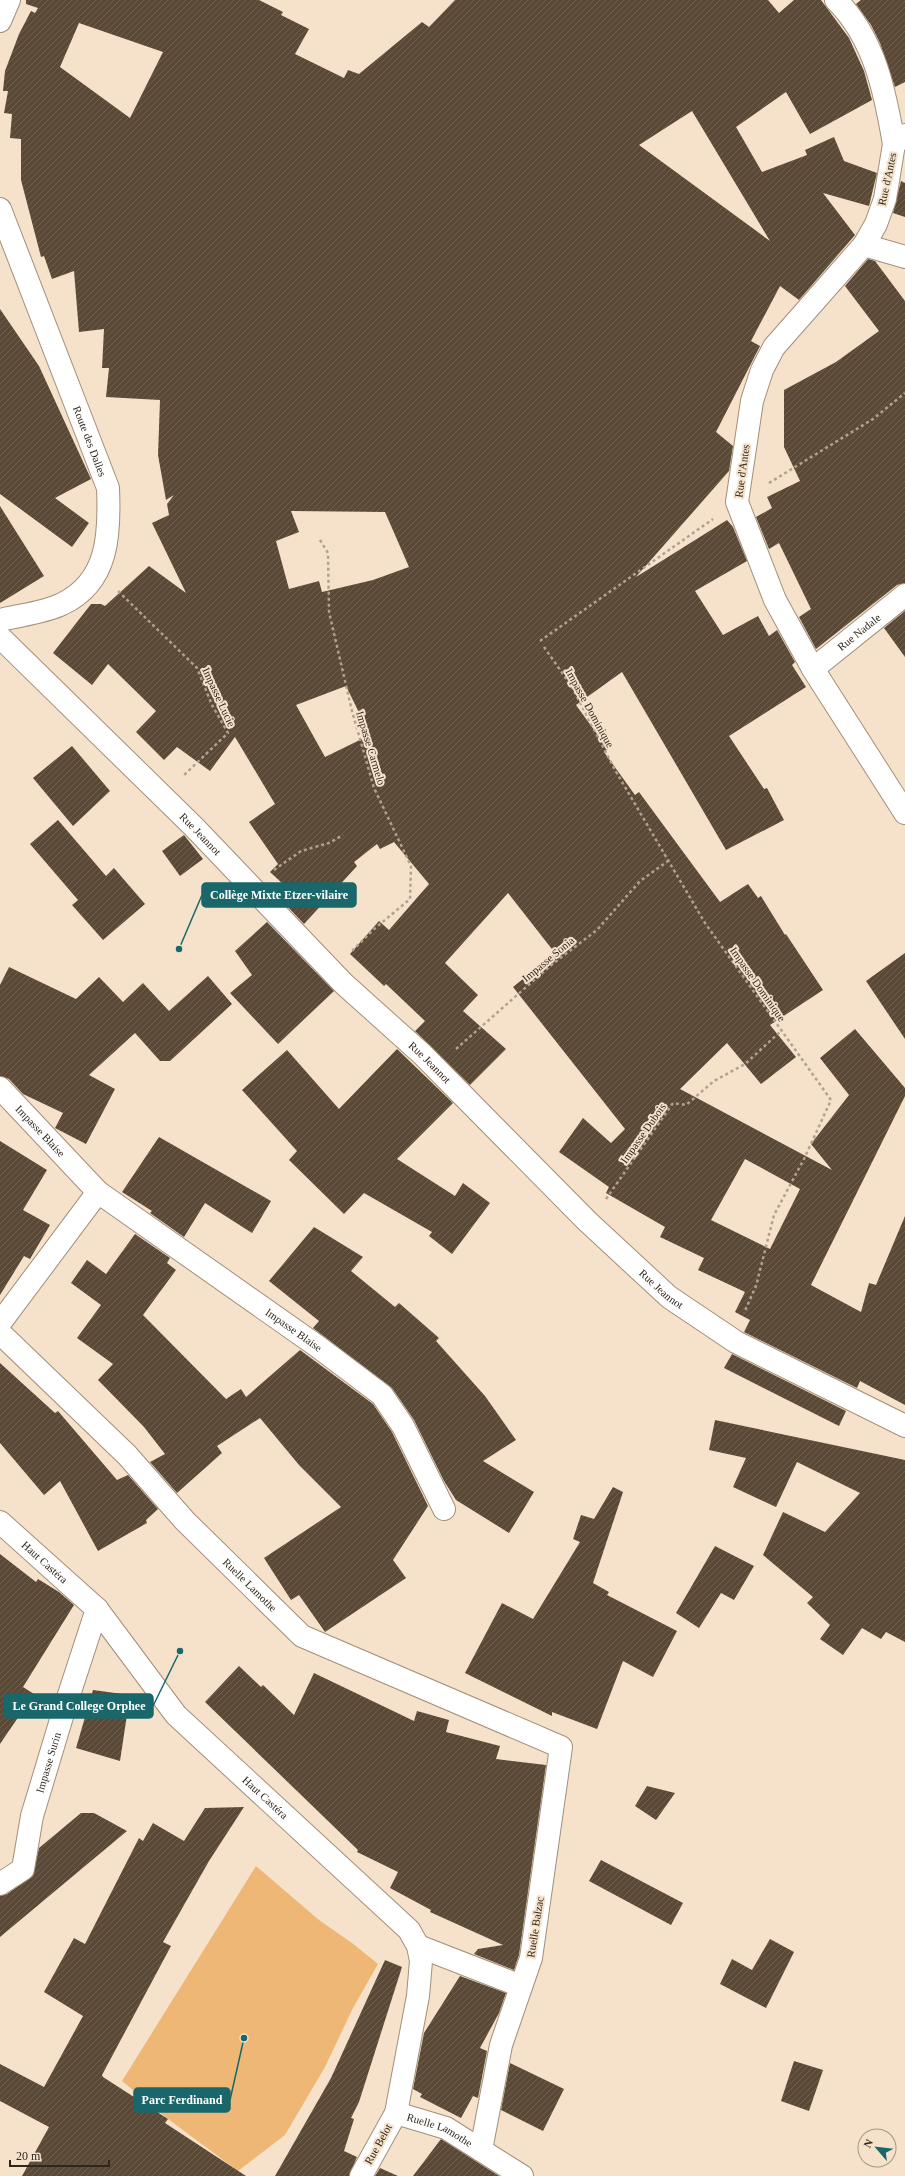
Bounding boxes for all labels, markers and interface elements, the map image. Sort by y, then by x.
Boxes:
street label: Rue d'Antes [876,152,898,206]
street label: Route des Dalles [71,404,109,478]
street label: Rue d'Antes [732,444,752,498]
street label: Rue Nadale [835,611,883,653]
street label: Impasse Lucie [200,666,238,729]
street label: Impasse Dominique [563,666,617,750]
street label: Impasse Carmelo [354,710,388,787]
street label: Rue Jeannot [177,810,224,858]
callout: Collège Mixte Etzer-vilaire [202,883,356,907]
text: Collège Mixte Etzer-vilaire [210,888,349,902]
street label: Impasse Sonia [520,934,576,984]
street label: Impasse Dominique [728,944,788,1024]
street label: Rue Jeannot [406,1039,453,1086]
street label: Impasse Dubois [618,1101,668,1165]
street label: Impasse Blaise [13,1103,68,1159]
street label: Rue Jeannot [637,1267,686,1311]
street label: Impasse Blaise [263,1306,325,1354]
street label: Haut Castéra [19,1539,70,1586]
street label: Ruelle Lamothe [221,1556,279,1614]
callout: Le Grand College Orphee [4,1694,153,1718]
text: Le Grand College Orphee [13,1699,146,1713]
street label: Impasse Surin [33,1730,63,1794]
street label: Haut Castéra [240,1774,290,1821]
street label: Ruelle Balzac [524,1896,546,1958]
callout: Parc Ferdinand [134,2088,230,2112]
text: Parc Ferdinand [142,2093,223,2107]
street label: Ruelle Lamothe [405,2111,475,2149]
street label: Rue Belot [362,2122,394,2166]
north arrow [857,2128,897,2168]
text: N [861,2137,875,2150]
scale bar [10,2142,109,2168]
text: 20 m [16,2149,41,2163]

